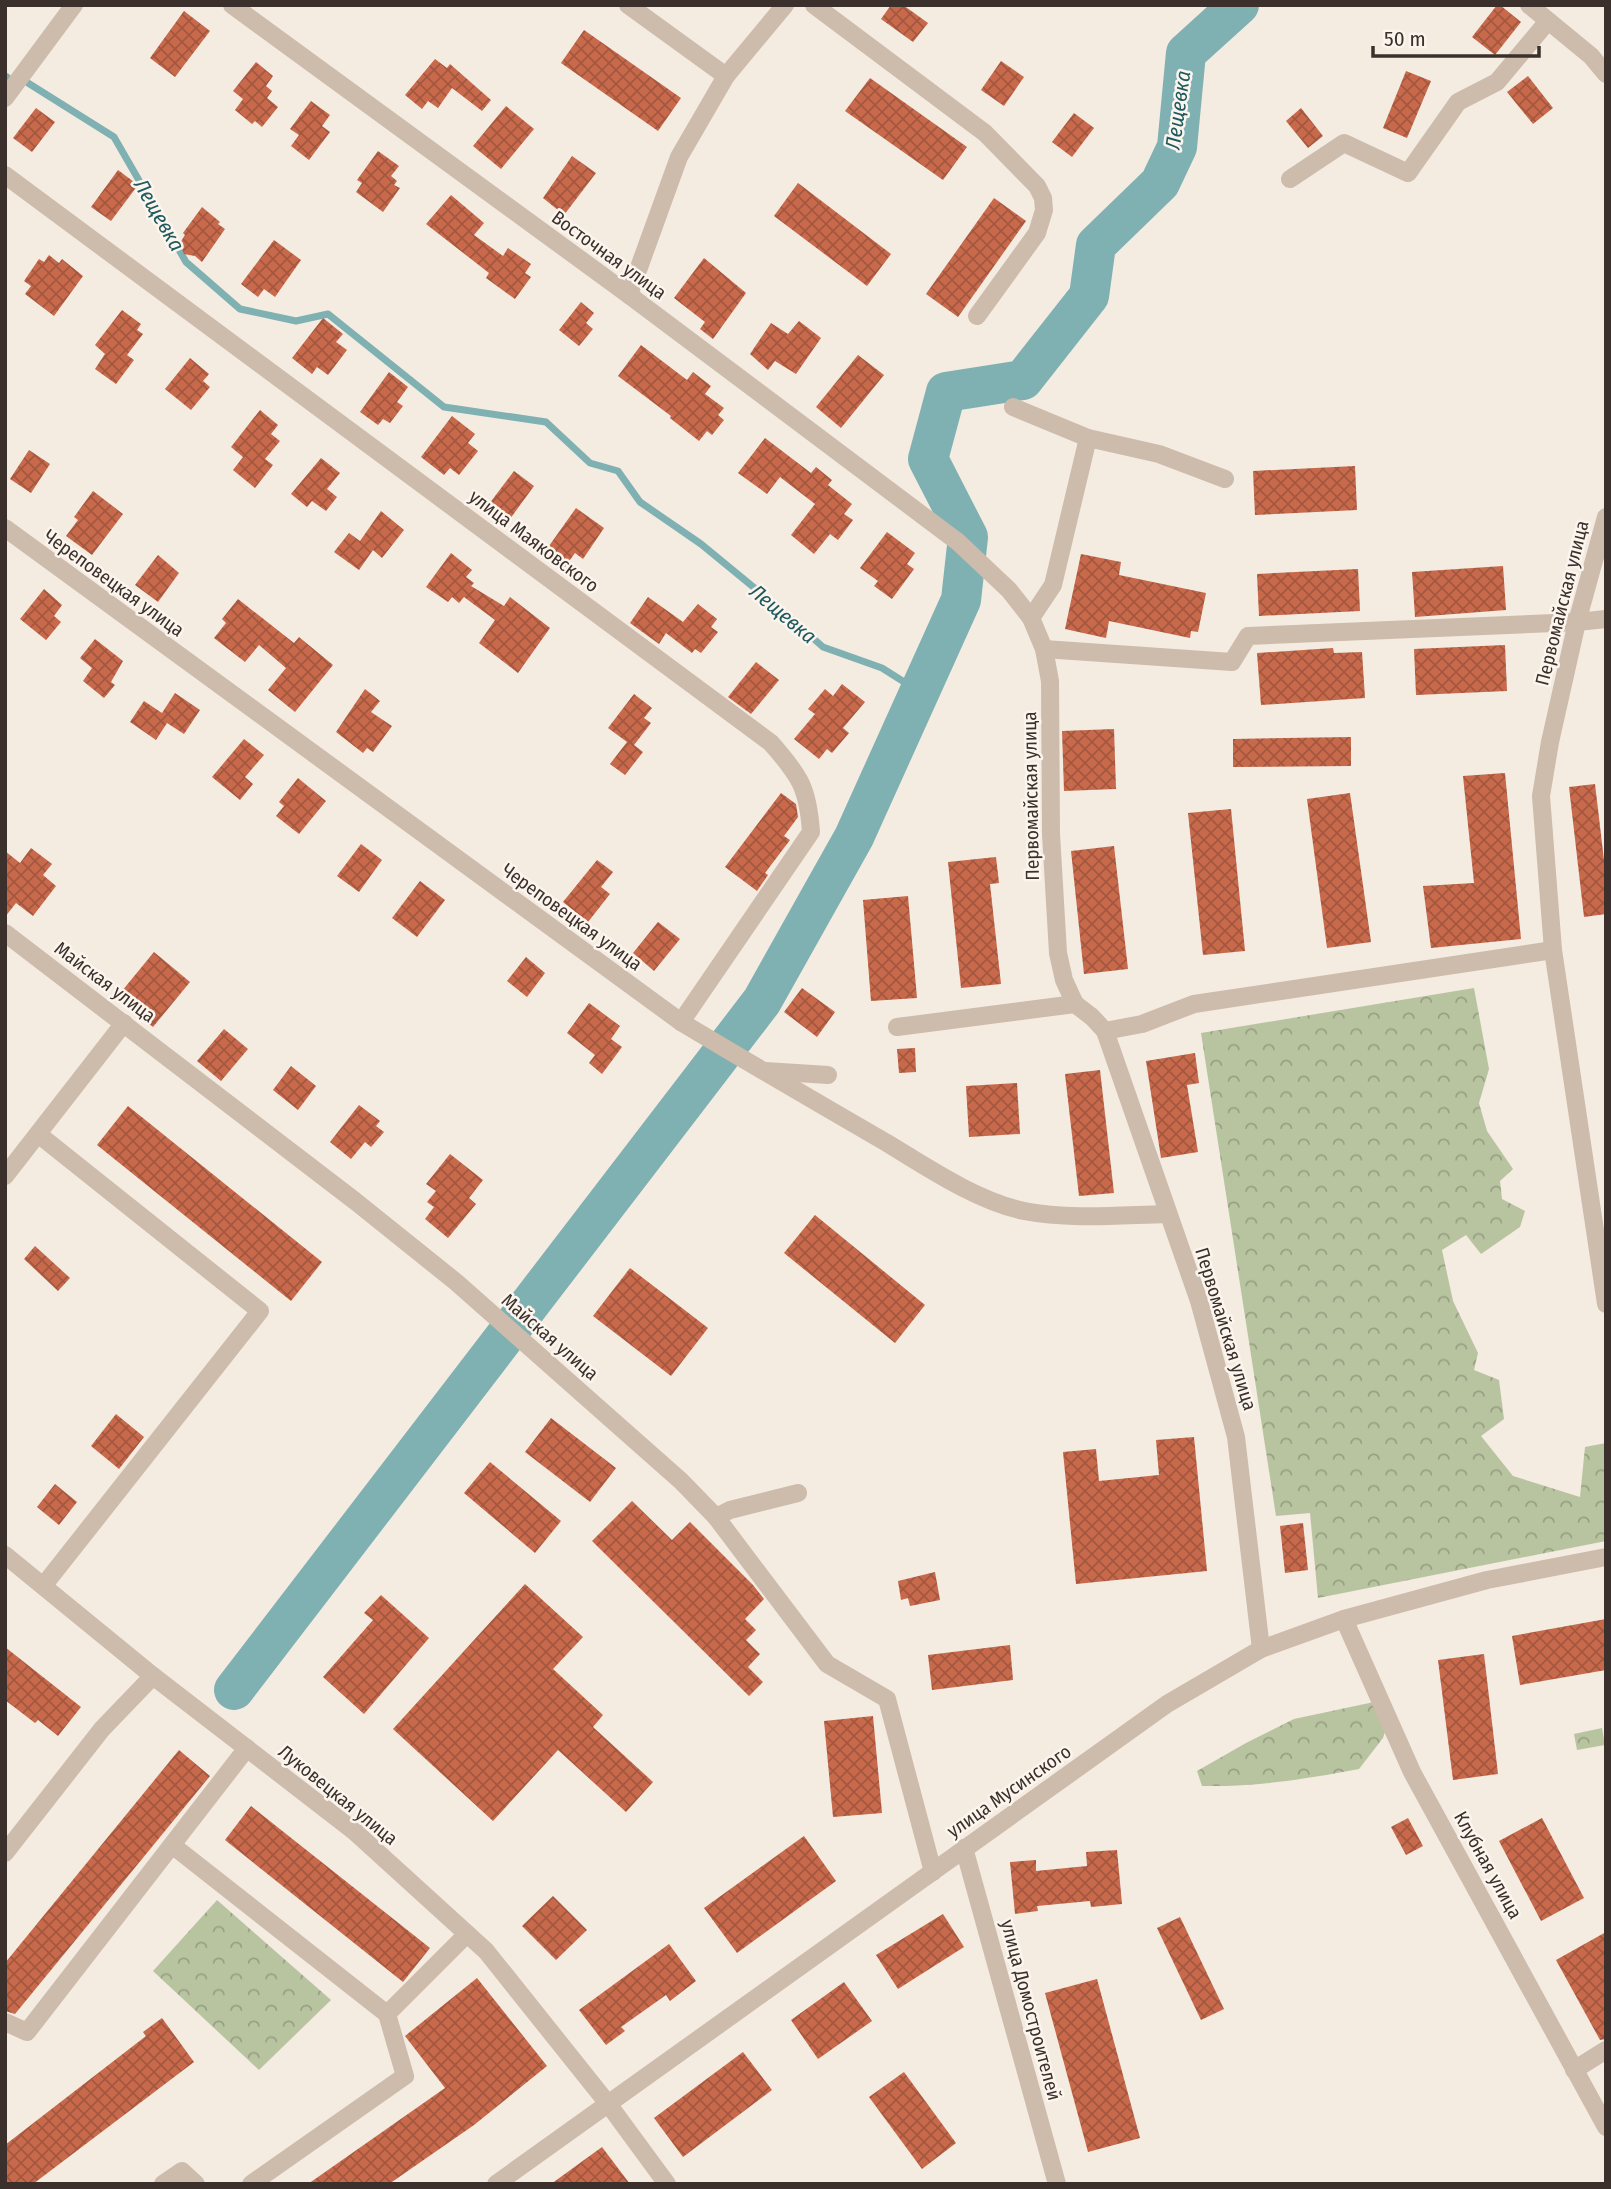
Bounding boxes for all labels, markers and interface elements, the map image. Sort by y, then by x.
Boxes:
scale bar [1373,14,1539,58]
text: 50 m [1384,26,1426,52]
water label: Лещевка [1159,69,1196,152]
water label: Лещевка [127,173,190,256]
street label: Восточная улица [547,206,671,304]
street label: улица Маяковского [465,485,603,597]
street label: Первомайская улица [1530,518,1594,688]
street label: Череповецкая улица [39,524,189,642]
water label: Лещевка [744,578,822,649]
street label: Первомайская улица [1018,711,1044,881]
street label: Череповецкая улица [497,858,647,976]
street label: Майская улица [50,937,160,1027]
street label: Первомайская улица [1190,1245,1262,1413]
street label: Майская улица [497,1289,603,1385]
street label: Луковецкая улица [274,1740,402,1850]
street label: улица Мусинского [943,1740,1075,1842]
street label: Клубная улица [1449,1807,1527,1923]
street label: улица Домостроителей [996,1917,1066,2103]

